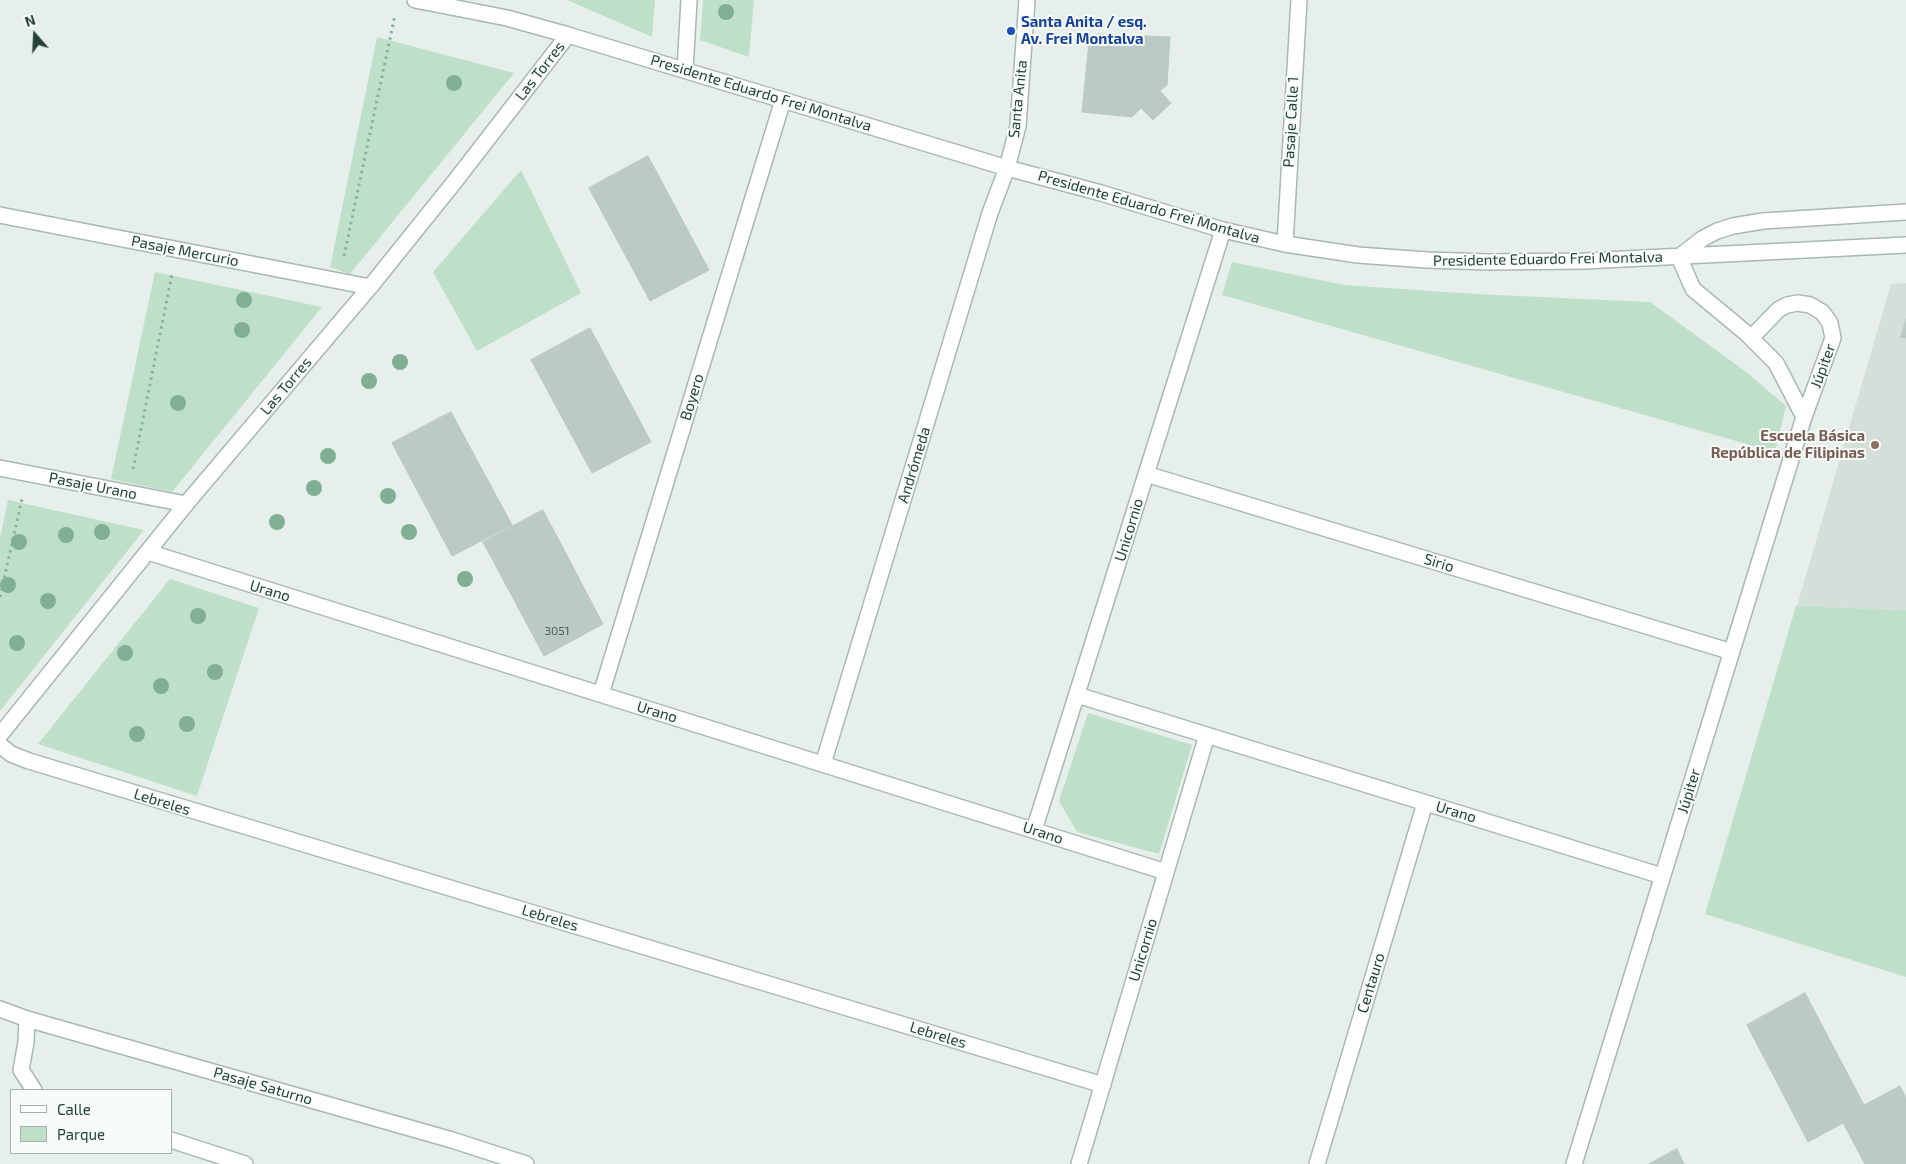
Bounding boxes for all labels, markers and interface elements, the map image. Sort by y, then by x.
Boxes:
north arrow [10,10,60,60]
text: N [22,11,37,30]
place label: Santa Anita / esq. Av. Frei Montalva [1021,13,1147,48]
marker: Santa Anita / esq. Av. Frei Montalva [1005,25,1017,37]
street label: Las Torres [511,38,569,104]
street label: Presidente Eduardo Frei Montalva [648,51,874,135]
street label: Santa Anita [1005,59,1031,139]
street label: Pasaje Calle 1 [1280,76,1302,168]
street label: Presidente Eduardo Frei Montalva [1036,167,1262,247]
street label: Pasaje Mercurio [130,232,240,270]
street label: Presidente Eduardo Frei Montalva [1433,248,1663,270]
street label: Júpiter [1807,341,1839,391]
street label: Las Torres [257,353,315,419]
street label: Boyero [676,371,708,423]
street label: Andrómeda [894,425,934,505]
place label: Escuela Básica República de Filipinas [1711,427,1865,462]
marker: Escuela Básica República de Filipinas [1869,439,1881,451]
street label: Pasaje Urano [47,469,139,503]
street label: Unicornio [1111,496,1147,564]
street label: Sirio [1422,550,1456,576]
street label: Urano [248,576,292,606]
house number: 3051 [544,624,570,638]
street label: Urano [635,697,679,727]
street label: Júpiter [1674,766,1704,816]
street label: Lebreles [131,785,193,819]
street label: Urano [1434,797,1478,827]
street label: Urano [1020,818,1066,848]
street label: Lebreles [519,901,581,935]
street label: Unicornio [1125,916,1161,984]
street label: Centauro [1353,951,1389,1015]
street label: Lebreles [907,1018,969,1052]
street label: Pasaje Saturno [211,1063,315,1109]
legend [10,1089,172,1154]
text: Calle [57,1100,91,1118]
text: Parque [57,1125,105,1143]

